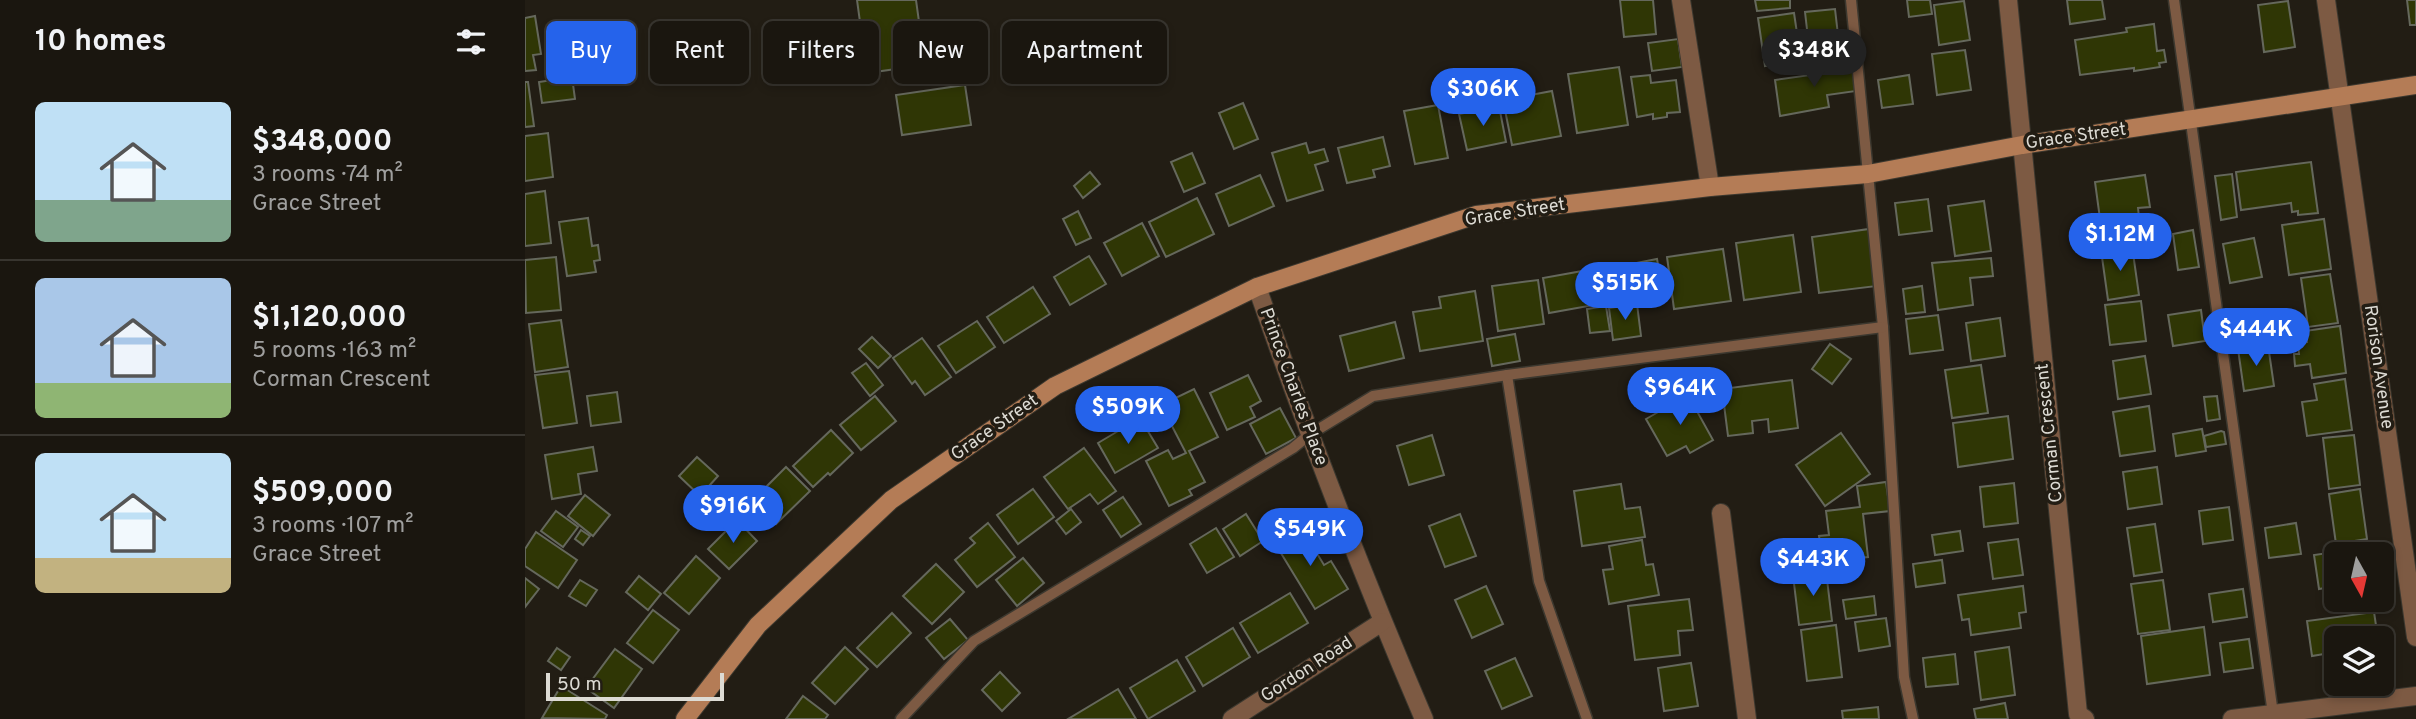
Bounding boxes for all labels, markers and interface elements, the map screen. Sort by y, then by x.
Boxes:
chip: Buy [546,21,636,84]
chip: Rent [650,21,749,84]
chip: Filters [763,21,879,84]
chip: New [893,21,988,84]
chip: Apartment [1002,21,1167,84]
icon: filters [452,23,490,61]
text: 10 homes [35,24,166,61]
pin: $348K [1765,29,1863,89]
text: $348K [1777,37,1851,66]
pin: $306K [1434,68,1532,128]
text: $306K [1447,76,1519,105]
street label: Grace Street [2024,119,2128,155]
text: $348,000 [252,124,392,161]
icon: home [91,130,175,214]
text: 3 rooms · 74 m² [252,161,403,190]
text: Grace Street [252,190,382,219]
street label: Grace Street [1463,194,1567,232]
pin: $1.12M [2063,214,2177,273]
text: $1.12M [2085,221,2155,250]
pin: $515K [1576,262,1674,322]
text: $515K [1591,270,1659,299]
text: $1,120,000 [252,300,407,337]
street label: Rorison Avenue [2358,304,2398,430]
street label: Prince Charles Place [1254,305,1332,469]
icon: home [91,306,175,390]
pin: $444K [2207,308,2305,368]
text: $444K [2219,316,2293,345]
text: 5 rooms · 163 m² [252,337,416,366]
street label: Corman Crescent [2031,362,2069,504]
text: Corman Crescent [252,366,430,395]
pin: $964K [1631,368,1729,427]
text: $964K [1643,375,1717,404]
pin: $509K [1079,386,1177,446]
street label: Grace Street [947,390,1043,466]
text: $509K [1091,394,1165,423]
text: $509,000 [252,475,393,512]
icon: home [91,481,175,565]
pin: $916K [684,486,782,545]
text: $916K [699,493,767,522]
pin: $549K [1261,508,1359,568]
text: 3 rooms · 107 m² [252,512,414,541]
text: $549K [1273,516,1347,545]
pin: $443K [1764,538,1862,598]
text: Grace Street [252,541,382,570]
north arrow [2324,542,2394,612]
map controls [2324,542,2394,696]
text: $443K [1776,546,1850,575]
button: layers [2324,626,2394,696]
street label: Gordon Road [1257,632,1357,708]
scale bar [546,670,725,702]
text: 50 m [557,673,602,697]

